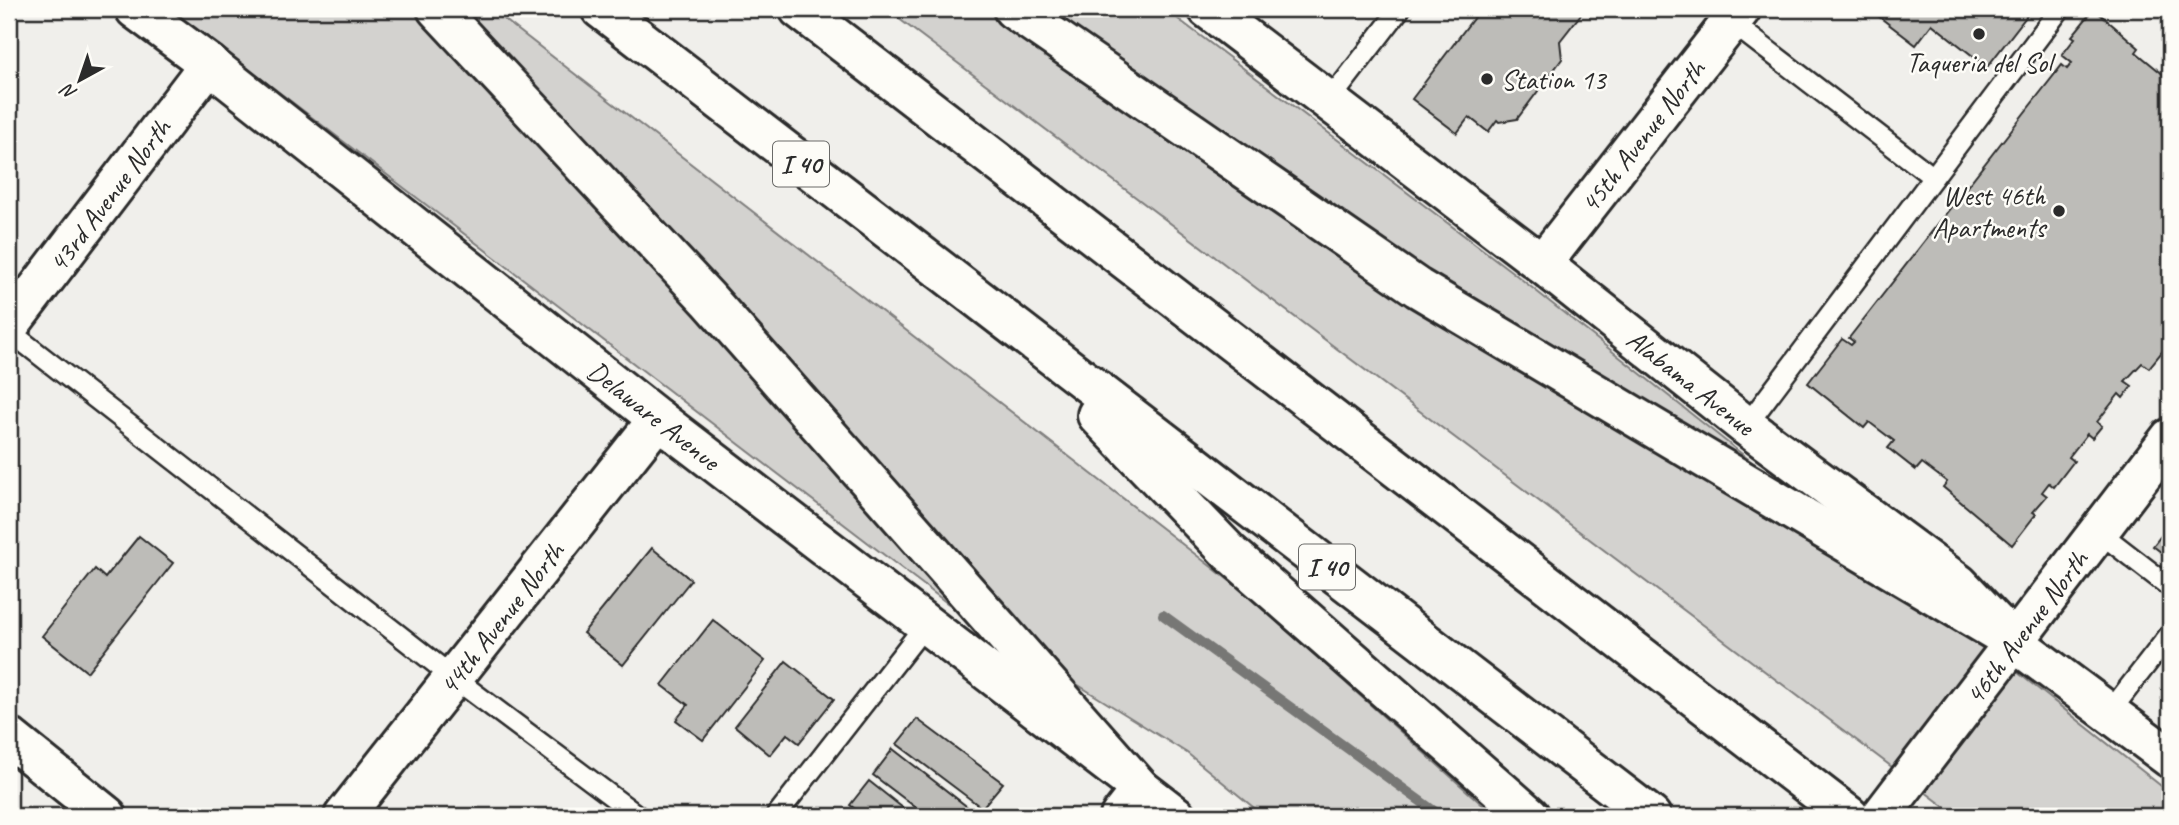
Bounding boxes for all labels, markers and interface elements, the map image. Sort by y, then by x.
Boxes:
marker: Taqueria del Sol [1971,26,1987,42]
place label: Taqueria del Sol [1906,45,2057,80]
north arrow [46,46,116,116]
street label: 45th Avenue North [1572,51,1714,220]
place label: Station 13 [1501,62,1608,97]
marker: Station 13 [1479,71,1495,87]
text: N [55,77,82,105]
street label: 43rd Avenue North [40,110,180,279]
road number: I 40 [773,141,829,186]
place label: West 46th Apartments [1933,178,2047,245]
marker: West 46th Apartments [2051,203,2067,219]
street label: Alabama Avenue [1620,322,1763,444]
street label: Delaware Avenue [581,353,728,479]
street label: 44th Avenue North [431,533,573,702]
street label: 46th Avenue North [1957,542,2097,711]
road number: I 40 [1299,544,1355,590]

